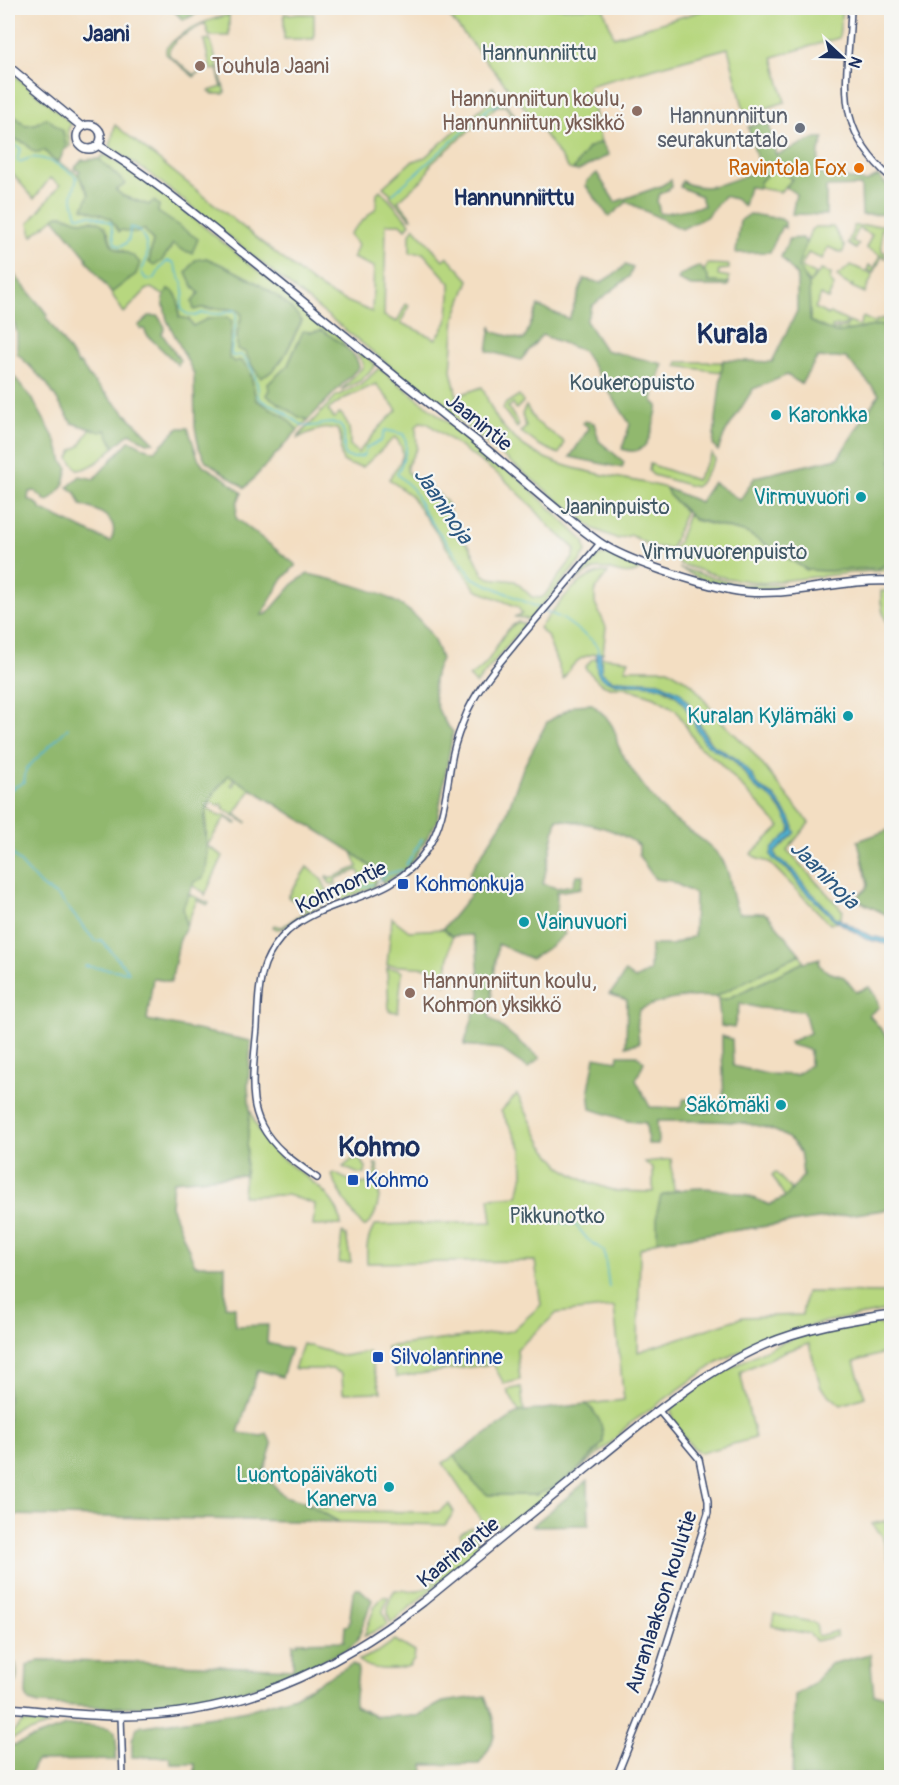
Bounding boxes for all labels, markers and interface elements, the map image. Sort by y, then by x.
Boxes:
district label: Jaani [83,20,129,48]
north arrow [812,27,872,87]
park label: Hannunniittu [481,40,597,67]
place label: Touhula Jaani [212,53,329,80]
text: N [844,53,866,71]
marker: Touhula Jaani [193,59,207,73]
place label: Hannunniitun koulu, Hannunniitun yksikkö [442,86,625,137]
place label: Hannunniitun seurakuntatalo [657,103,788,154]
marker: Hannunniitun koulu, Hannunniitun yksikkö [630,104,644,118]
marker: Hannunniitun seurakuntatalo [793,121,807,135]
place label: Ravintola Fox [728,155,847,182]
marker: Ravintola Fox [852,161,866,175]
district label: Hannunniittu [453,184,575,212]
district label: Kurala [696,318,768,351]
park label: Koukeropuisto [569,370,695,397]
street label: Jaanintie [440,387,518,458]
place label: Karonkka [788,402,868,429]
marker: Karonkka [769,408,783,422]
water label: Jaaninoja [407,462,480,551]
place label: Virmuvuori [753,484,849,511]
marker: Virmuvuori [854,490,868,504]
park label: Jaaninpuisto [560,494,670,521]
park label: Virmuvuorenpuisto [641,539,807,566]
place label: Kuralan Kylämäki [687,703,836,730]
marker: Kuralan Kylämäki [841,709,855,723]
water label: Jaaninoja [784,834,866,916]
street label: Kohmontie [291,854,392,920]
place label: Kohmonkuja [415,871,524,898]
marker: Kohmonkuja [396,877,410,891]
place label: Vainuvuori [536,909,627,936]
marker: Vainuvuori [517,915,531,929]
place label: Hannunniitun koulu, Kohmon yksikkö [422,968,597,1019]
marker: Hannunniitun koulu, Kohmon yksikkö [403,986,417,1000]
place label: Säkömäki [685,1092,769,1119]
marker: Säkömäki [774,1098,788,1112]
district label: Kohmo [338,1131,420,1164]
place label: Kohmo [365,1167,429,1194]
marker: Kohmo [346,1173,360,1187]
park label: Pikkunotko [509,1203,605,1230]
place label: Silvolanrinne [390,1344,504,1371]
marker: Silvolanrinne [371,1350,385,1364]
place label: Luontopäiväkoti Kanerva [236,1462,377,1513]
marker: Luontopäiväkoti Kanerva [382,1480,396,1494]
street label: Auranlaakson koulutie [619,1507,704,1697]
street label: Kaarinantie [412,1511,506,1594]

